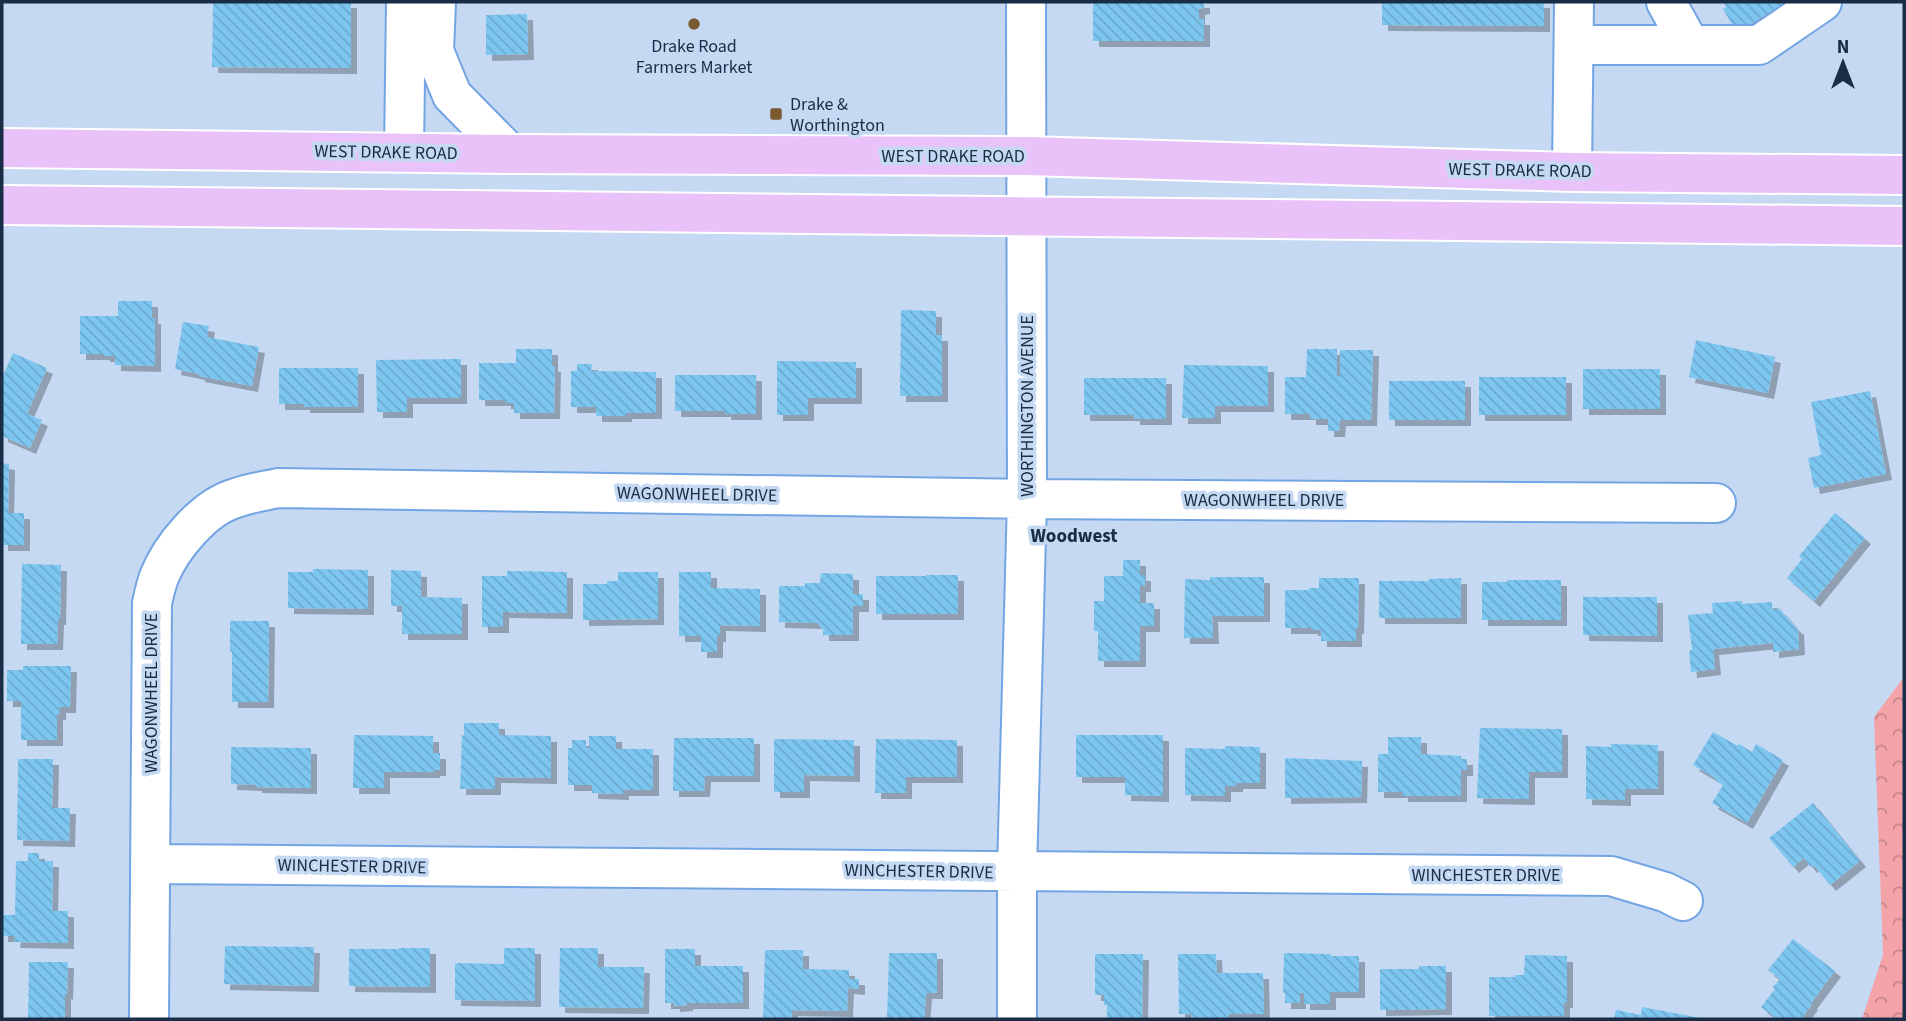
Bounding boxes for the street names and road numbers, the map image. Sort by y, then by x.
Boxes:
street label: WEST DRAKE ROAD [314,139,458,166]
street label: WEST DRAKE ROAD [881,144,1025,169]
street label: WEST DRAKE ROAD [1448,157,1592,184]
street label: WORTHINGTON AVENUE [1015,315,1040,497]
street label: WAGONWHEEL DRIVE [617,481,777,508]
street label: WAGONWHEEL DRIVE [1184,488,1344,513]
street label: WAGONWHEEL DRIVE [139,613,164,773]
street label: WINCHESTER DRIVE [277,853,427,880]
street label: WINCHESTER DRIVE [844,858,994,885]
street label: WINCHESTER DRIVE [1411,863,1561,888]

